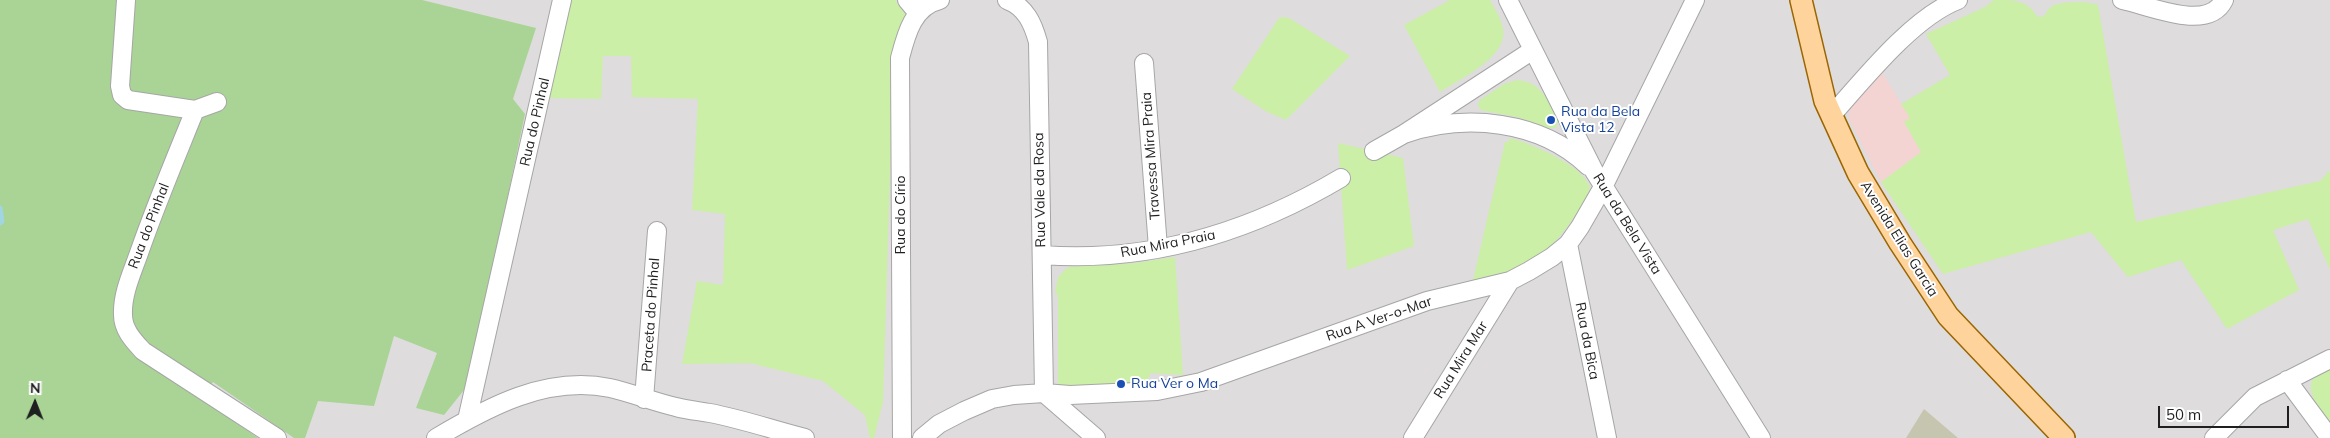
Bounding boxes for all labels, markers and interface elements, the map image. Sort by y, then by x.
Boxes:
street label: Rua do Pinhal [517,76,553,168]
street label: Travessa Mira Praia [1138,91,1164,221]
place label: Rua da Bela Vista 12 [1561,104,1640,136]
marker: Rua da Bela Vista 12 [1545,114,1557,126]
street label: Rua Vale da Rosa [1031,132,1049,248]
street label: Rua da Bela Vista [1589,170,1665,278]
street label: Rua do Círio [893,175,909,255]
street label: Avenida Elias Garcia [1857,178,1941,300]
street label: Rua do Pinhal [125,181,173,271]
street label: Rua Mira Praia [1119,227,1217,261]
street label: Praceta do Pinhal [639,257,663,373]
street label: Rua A Ver-o-Mar [1324,293,1434,345]
street label: Rua da Bica [1571,301,1603,381]
street label: Rua Mira Mar [1431,318,1491,402]
place label: Rua Ver o Ma [1131,376,1218,392]
north arrow [10,378,60,428]
marker: Rua Ver o Ma [1115,378,1127,390]
text: N [30,379,41,397]
scale bar [2160,396,2291,428]
text: 50 m [2166,405,2201,424]

